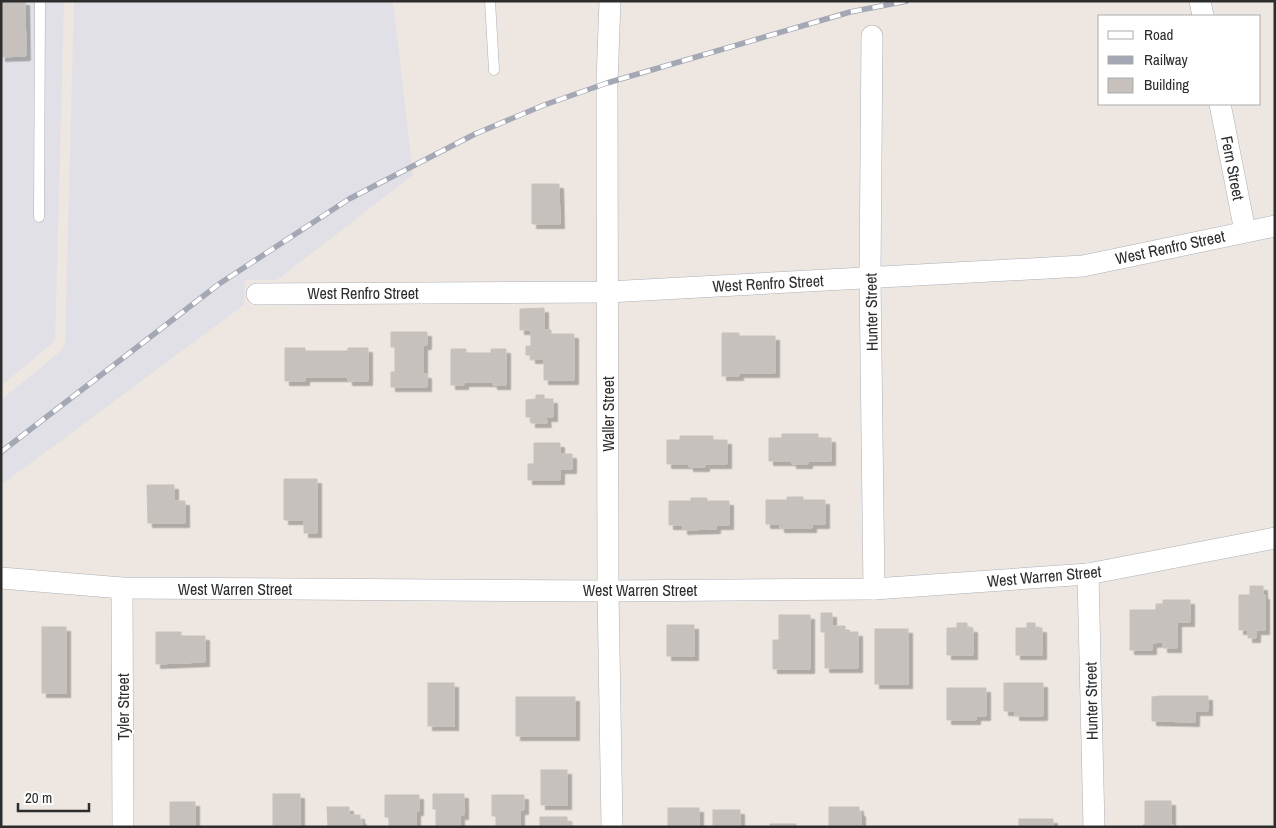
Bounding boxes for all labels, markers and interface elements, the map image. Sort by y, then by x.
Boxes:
legend [1098,15,1261,105]
text: Road [1144,24,1173,45]
text: Railway [1144,49,1189,70]
text: Building [1144,74,1189,95]
street label: Fern Street [1216,134,1250,202]
street label: West Renfro Street [1113,225,1227,269]
street label: West Renfro Street [712,269,825,297]
street label: Hunter Street [859,272,883,351]
street label: West Renfro Street [307,282,419,304]
street label: Waller Street [597,376,619,452]
street label: West Warren Street [986,560,1102,592]
street label: West Warren Street [178,578,293,600]
street label: West Warren Street [583,579,698,601]
street label: Hunter Street [1079,661,1103,740]
street label: Tyler Street [112,673,134,741]
scale bar [18,780,89,812]
text: 20 m [25,787,52,808]

